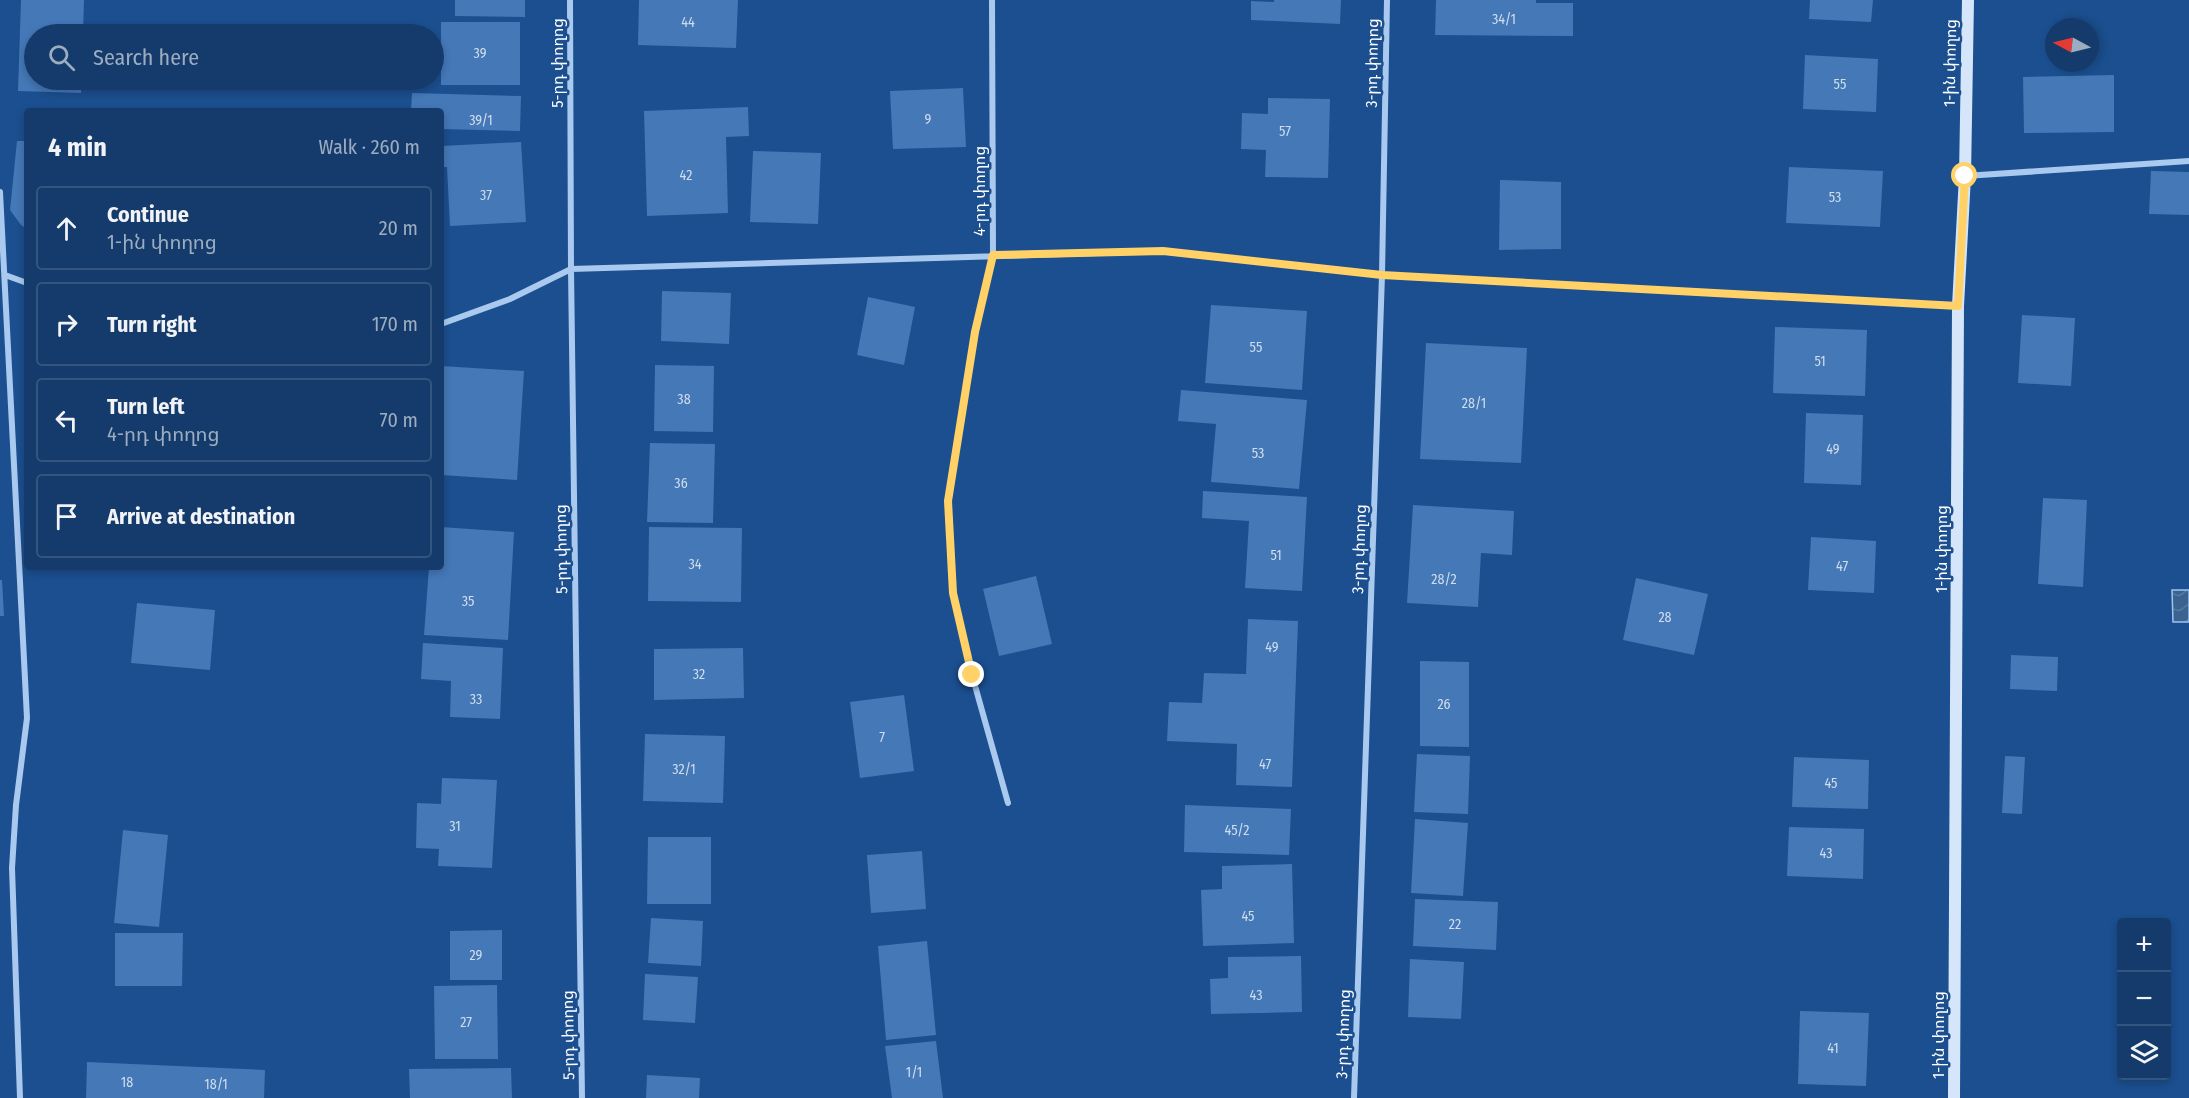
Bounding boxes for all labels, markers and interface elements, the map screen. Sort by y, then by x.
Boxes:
house number: 34/1 [1492,11,1516,28]
house number: 44 [681,14,695,31]
street label: 5-րդ փողոց [548,18,567,108]
street label: 3-րդ փողոց [1362,18,1382,108]
north arrow [2045,18,2099,72]
street label: 1-ին փողոց [1940,19,1960,107]
search box [24,24,444,90]
icon: search [45,41,78,74]
text: Search here [93,44,199,71]
house number: 39 [474,45,487,62]
house number: 55 [1834,76,1846,93]
house number: 9 [925,111,932,128]
house number: 39/1 [469,112,493,129]
house number: 57 [1279,123,1291,140]
text: 4 min [48,132,107,163]
text: Walk · 260 m [319,135,420,159]
street label: 4-րդ փողոց [970,146,989,236]
route start [1951,162,1977,188]
house number: 42 [680,167,692,184]
house number: 37 [480,187,492,204]
house number: 53 [1829,189,1841,206]
text: Continue [107,201,189,228]
icon: ahead [50,212,83,245]
text: 20 m [379,216,418,240]
text: 1-ին փողոց [107,230,217,254]
icon: right [50,308,83,341]
text: Turn right [107,311,196,338]
text: 170 m [372,312,418,336]
house number: 55 [1250,339,1262,356]
house number: 51 [1814,353,1826,370]
house number: 38 [677,391,691,408]
text: Turn left [107,393,185,420]
house number: 28/1 [1462,395,1486,412]
icon: left [50,404,83,437]
text: 70 m [380,408,418,432]
text: 4-րդ փողոց [107,422,219,446]
house number: 49 [1826,441,1840,458]
house number: 53 [1252,445,1264,462]
house number: 36 [674,475,688,492]
icon: arrive [50,500,83,533]
text: Arrive at destination [107,503,295,530]
street label: 5-րդ փողոց [551,504,571,594]
street label: 3-րդ փողոց [1348,504,1370,594]
street label: 1-ին փողոց [1932,505,1951,593]
house number: 51 [1270,547,1282,564]
house number: 34 [688,556,702,573]
house number: 47 [1836,558,1848,575]
house number: 28/2 [1431,571,1457,588]
house number: 35 [462,593,474,610]
house number: 28 [1658,609,1672,626]
house number: 49 [1265,639,1279,656]
route end [958,661,984,687]
house number: 32 [693,666,705,683]
house number: 33 [470,691,482,708]
house number: 26 [1437,696,1451,713]
house number: 7 [879,729,885,746]
house number: 47 [1259,756,1271,773]
house number: 32/1 [672,761,696,778]
house number: 45 [1824,775,1838,792]
house number: 31 [449,818,461,835]
house number: 45/2 [1225,822,1249,839]
house number: 43 [1820,845,1832,862]
house number: 45 [1241,908,1255,925]
house number: 22 [1449,916,1461,933]
map controls [2117,918,2171,1080]
button: + [2117,918,2171,972]
house number: 29 [470,947,483,964]
button: − [2117,972,2171,1026]
house number: 43 [1250,987,1262,1004]
street label: 3-րդ փողոց [1332,989,1354,1079]
street label: 5-րդ փողոց [558,990,578,1080]
street label: 1-ին փողոց [1929,991,1948,1079]
house number: 27 [460,1014,472,1031]
button: layers [2117,1026,2171,1080]
house number: 41 [1827,1040,1839,1057]
house number: 1/1 [906,1064,922,1081]
house number: 18 [121,1074,133,1091]
house number: 18/1 [204,1076,228,1093]

